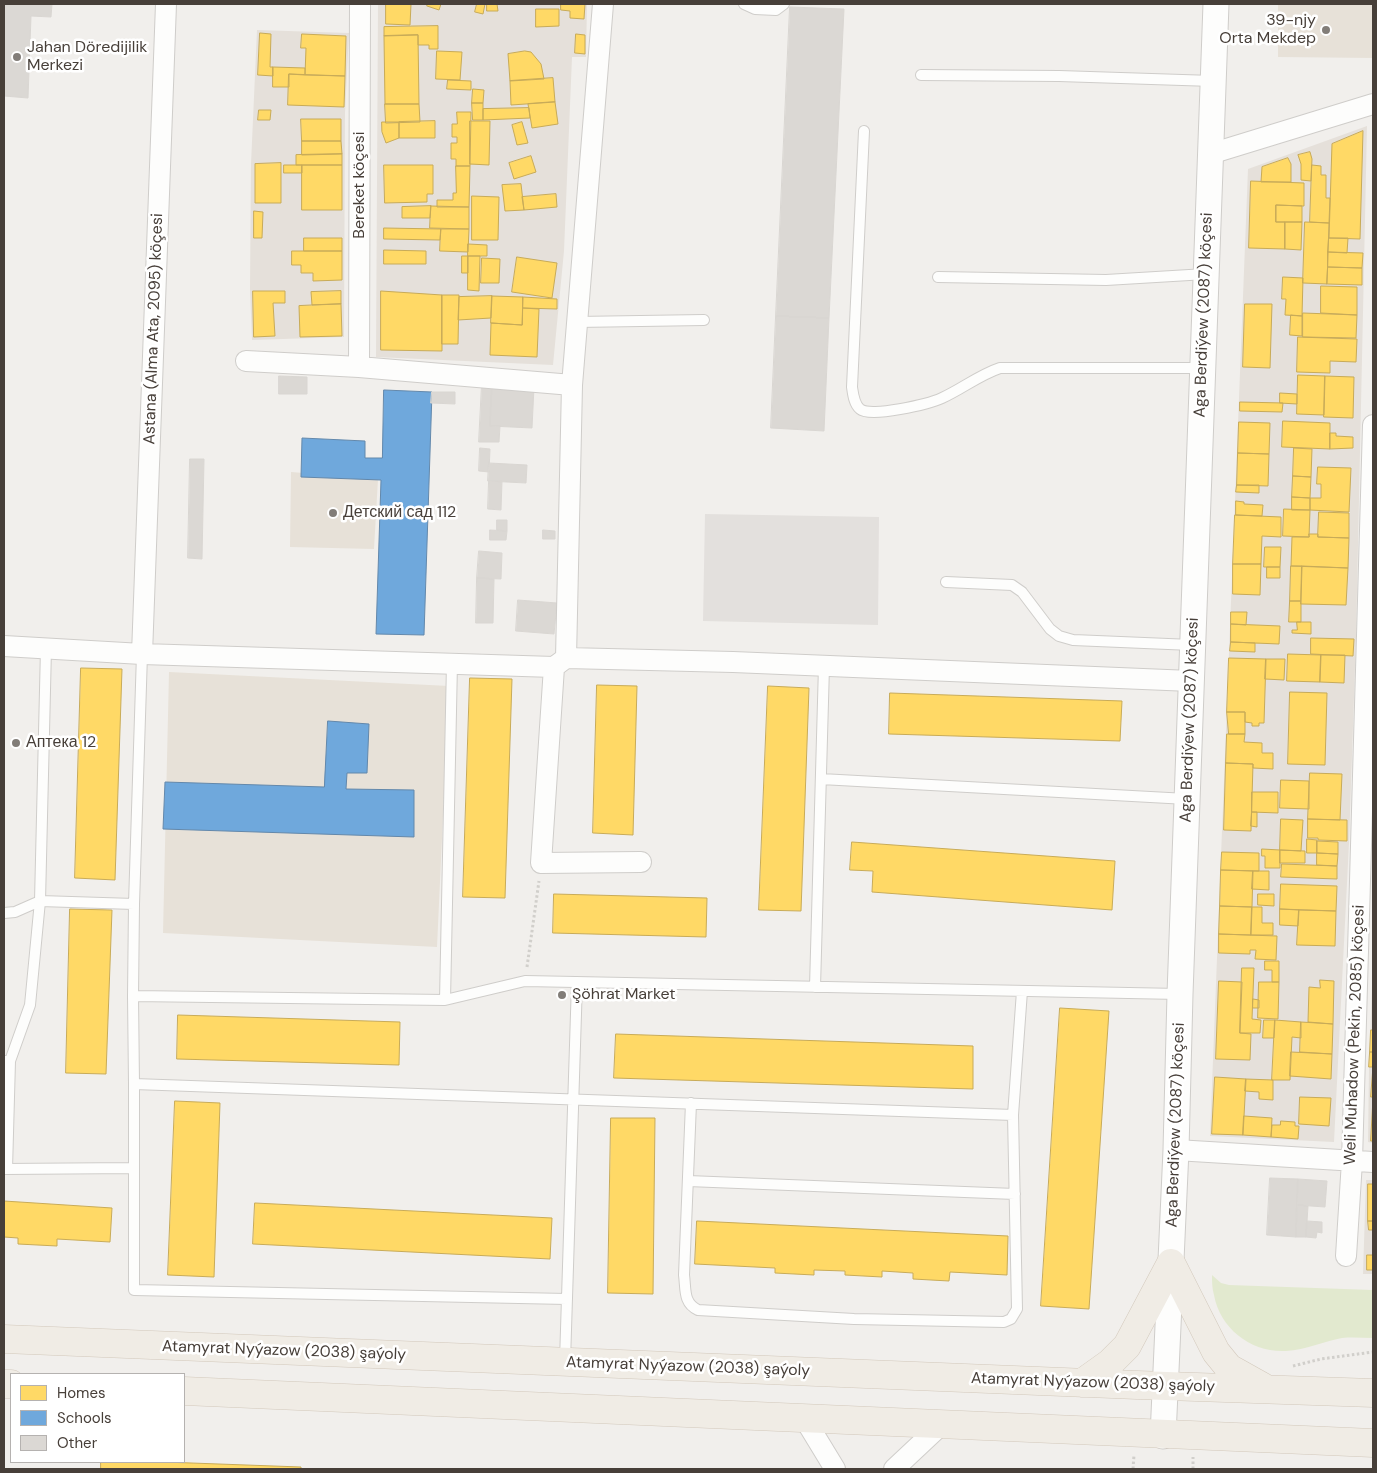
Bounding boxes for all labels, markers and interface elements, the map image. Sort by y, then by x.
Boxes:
place label: 39-njy Orta Mekdep [1219,11,1316,49]
marker: 39-njy Orta Mekdep [1320,24,1332,36]
place label: Jahan Döredijilik Merkezi [27,38,147,76]
marker: Jahan Döredijilik Merkezi [11,51,23,63]
street label: Bereket köçesi [350,131,370,239]
street label: Aga Berdiýew (2087) köçesi [1191,212,1217,418]
street label: Astana (Alma Ata, 2095) köçesi [140,213,168,445]
place label: Детский сад 112 [343,503,456,523]
marker: Детский сад 112 [327,507,339,519]
street label: Aga Berdiýew (2087) köçesi [1177,617,1203,823]
place label: Аптека 12 [26,733,96,753]
marker: Аптека 12 [10,737,22,749]
street label: Weli Muhadow (Pekin, 2085) köçesi [1341,904,1369,1166]
place label: Şöhrat Market [572,985,676,1005]
marker: Şöhrat Market [556,989,568,1001]
street label: Aga Berdiýew (2087) köçesi [1163,1022,1189,1228]
street label: Atamyrat Nyýazow (2038) şaýoly [162,1337,406,1365]
street label: Atamyrat Nyýazow (2038) şaýoly [566,1353,810,1381]
street label: Atamyrat Nyýazow (2038) şaýoly [971,1369,1215,1397]
legend [10,1373,185,1463]
text: Homes [57,1383,106,1403]
text: Schools [57,1408,112,1428]
text: Other [57,1433,97,1453]

